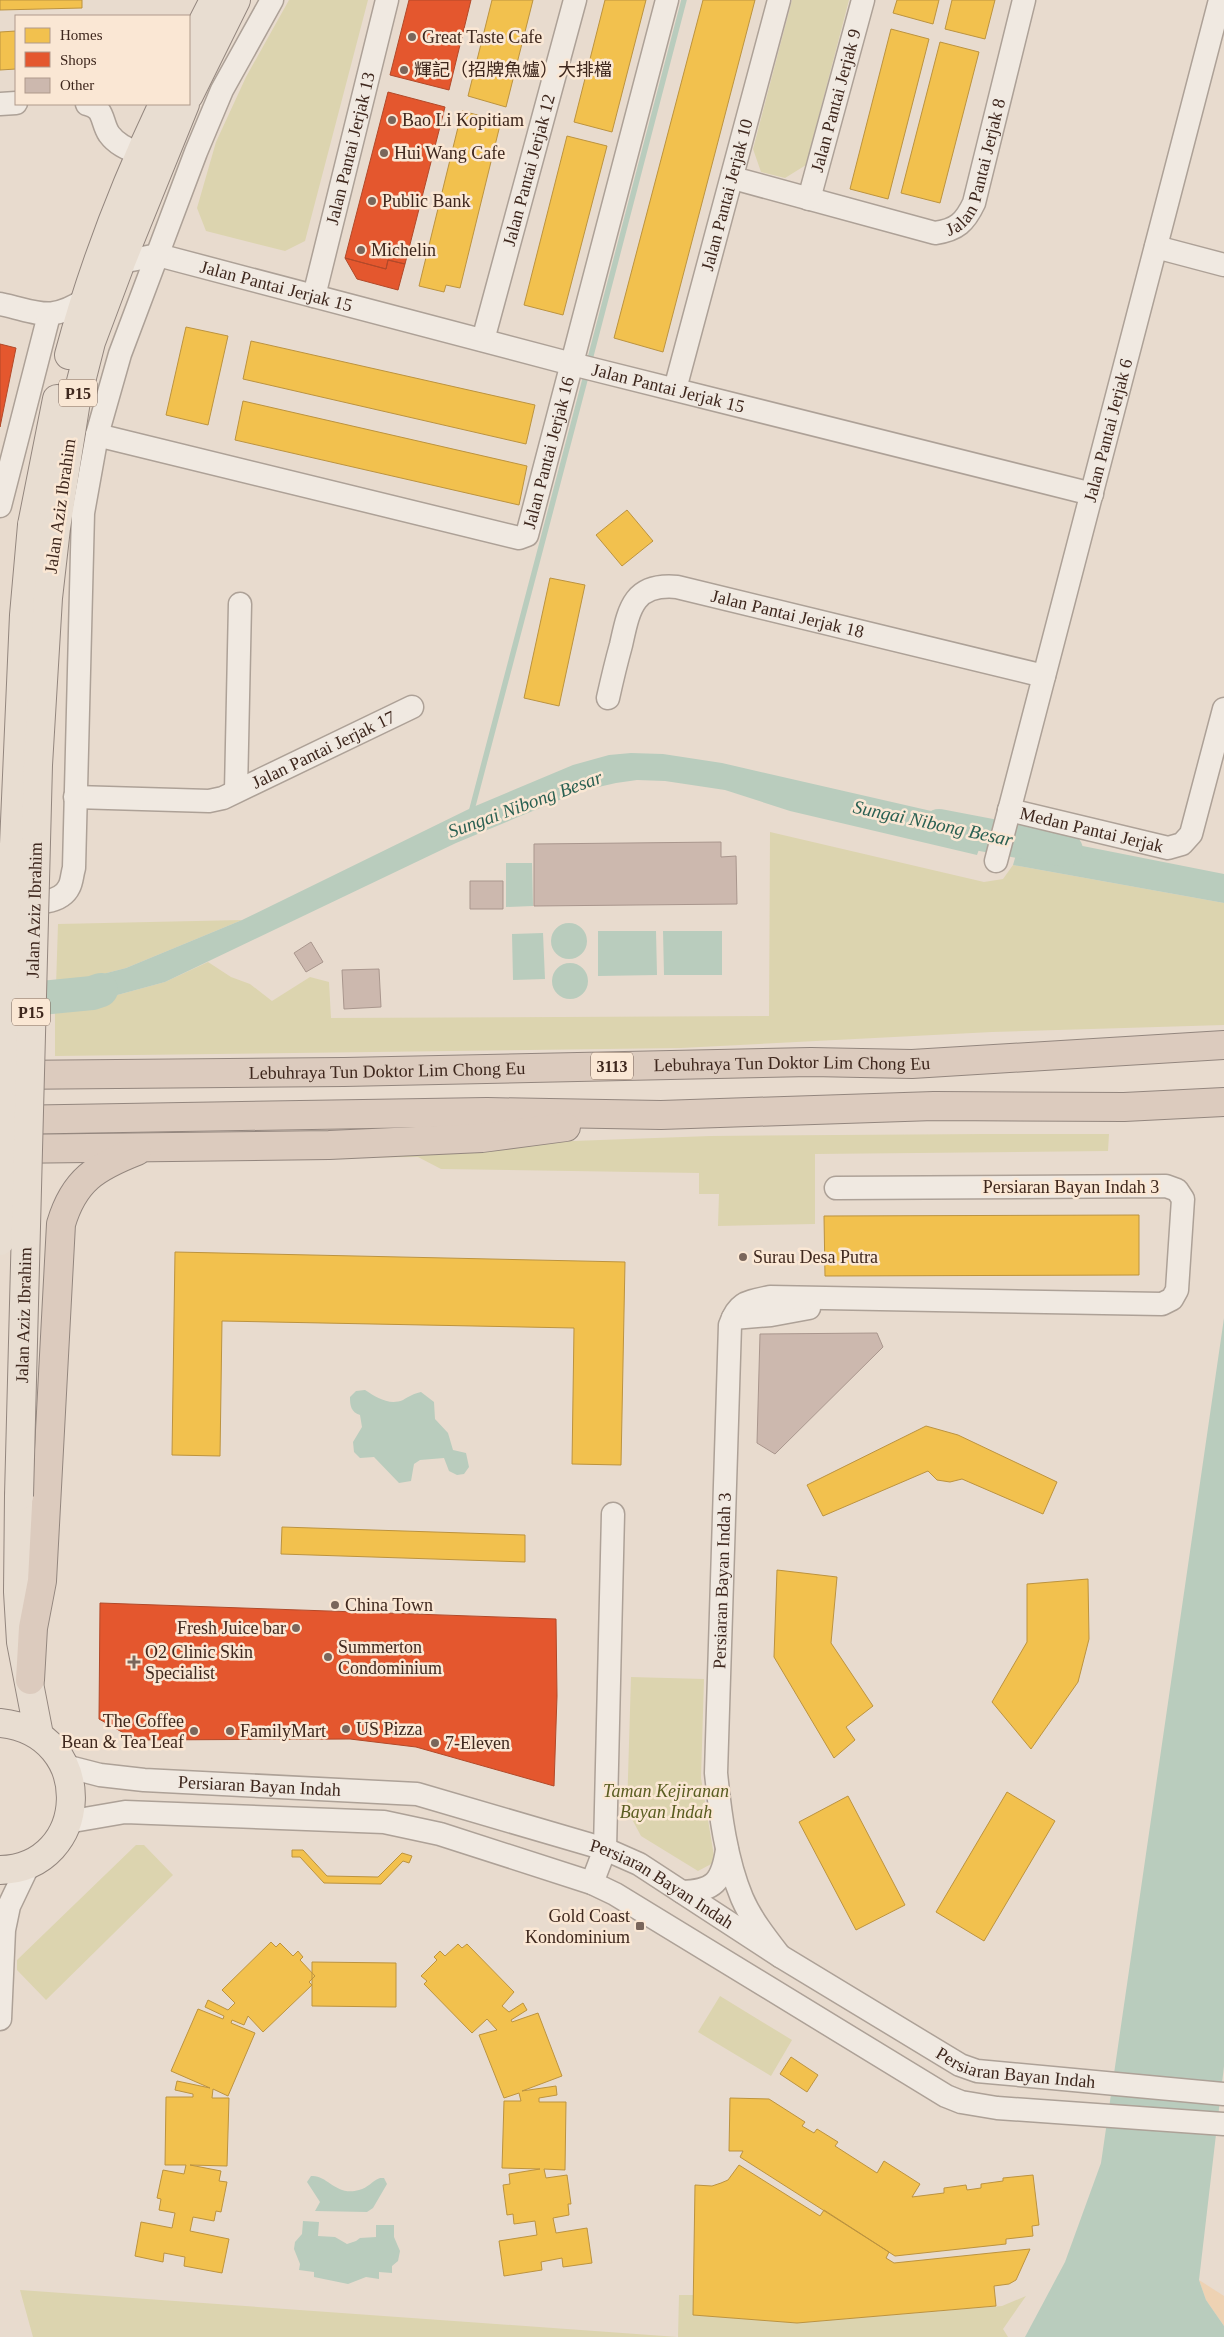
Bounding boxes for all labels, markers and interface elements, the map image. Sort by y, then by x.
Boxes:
legend [15,15,190,105]
text: Homes [60,27,103,43]
place label: Great Taste Cafe [422,27,542,47]
street label: Jalan Pantai Jerjak 9 [807,27,865,174]
marker: Great Taste Cafe [406,31,418,43]
text: Shops [60,52,97,68]
place label: 輝記（招牌魚爐）大排檔 [414,60,612,80]
marker: 輝記（招牌魚爐）大排檔 [398,64,410,76]
street label: Jalan Pantai Jerjak 13 [322,70,379,227]
text: Other [60,77,94,93]
street label: Jalan Pantai Jerjak 12 [499,92,559,248]
street label: Jalan Pantai Jerjak 8 [943,96,1009,240]
place label: Bao Li Kopitiam [402,110,524,130]
marker: Bao Li Kopitiam [386,114,398,126]
street label: Jalan Pantai Jerjak 10 [697,117,757,273]
place label: Hui Wang Cafe [394,143,505,163]
marker: Hui Wang Cafe [378,147,390,159]
place label: Public Bank [382,191,471,211]
marker: Public Bank [366,195,378,207]
place label: Michelin [371,240,436,260]
marker: Michelin [355,244,367,256]
street label: Jalan Pantai Jerjak 15 [198,257,355,316]
street label: Jalan Pantai Jerjak 6 [1080,356,1136,504]
street label: Jalan Pantai Jerjak 15 [590,359,747,417]
street label: Jalan Pantai Jerjak 16 [519,374,578,531]
road number: P15 [59,379,97,406]
street label: Jalan Aziz Ibrahim [41,437,79,575]
street label: Jalan Pantai Jerjak 18 [709,586,866,642]
street label: Jalan Pantai Jerjak 17 [249,707,398,793]
water label: Sungai Nibong Besar [445,766,606,842]
water label: Sungai Nibong Besar [851,796,1015,850]
street label: Medan Pantai Jerjak [1018,803,1166,857]
street label: Jalan Aziz Ibrahim [22,842,46,978]
road number: P15 [12,999,50,1026]
road number: 3113 [591,1052,633,1080]
street label: Lebuhraya Tun Doktor Lim Chong Eu [653,1052,931,1075]
street label: Lebuhraya Tun Doktor Lim Chong Eu [249,1058,525,1083]
street label: Persiaran Bayan Indah 3 [983,1177,1159,1197]
street label: Jalan Aziz Ibrahim [12,1247,35,1383]
place label: Surau Desa Putra [753,1247,878,1267]
marker: Surau Desa Putra [737,1251,749,1263]
street label: Persiaran Bayan Indah 3 [709,1492,735,1669]
place label: China Town [345,1595,433,1615]
marker: China Town [329,1599,341,1611]
place label: Fresh Juice bar [177,1618,286,1638]
marker: Fresh Juice bar [290,1622,302,1634]
place label: Summerton Condominium [338,1637,442,1678]
place label: O2 Clinic Skin Specialist [145,1642,253,1683]
marker: Summerton Condominium [322,1651,334,1663]
marker: O2 Clinic Skin Specialist [127,1655,141,1669]
place label: The Coffee Bean & Tea Leaf [61,1711,184,1752]
place label: US Pizza [356,1719,423,1739]
place label: FamilyMart [240,1721,326,1741]
marker: US Pizza [340,1723,352,1735]
marker: The Coffee Bean & Tea Leaf [188,1725,200,1737]
marker: FamilyMart [224,1725,236,1737]
place label: 7-Eleven [445,1733,510,1753]
marker: 7-Eleven [429,1737,441,1749]
street label: Persiaran Bayan Indah [177,1772,341,1800]
park label: Taman Kejiranan Bayan Indah [603,1781,729,1822]
street label: Persiaran Bayan Indah [588,1835,737,1933]
place label: Gold Coast Kondominium [525,1906,630,1947]
marker: Gold Coast Kondominium [634,1920,646,1932]
street label: Persiaran Bayan Indah [932,2043,1096,2092]

